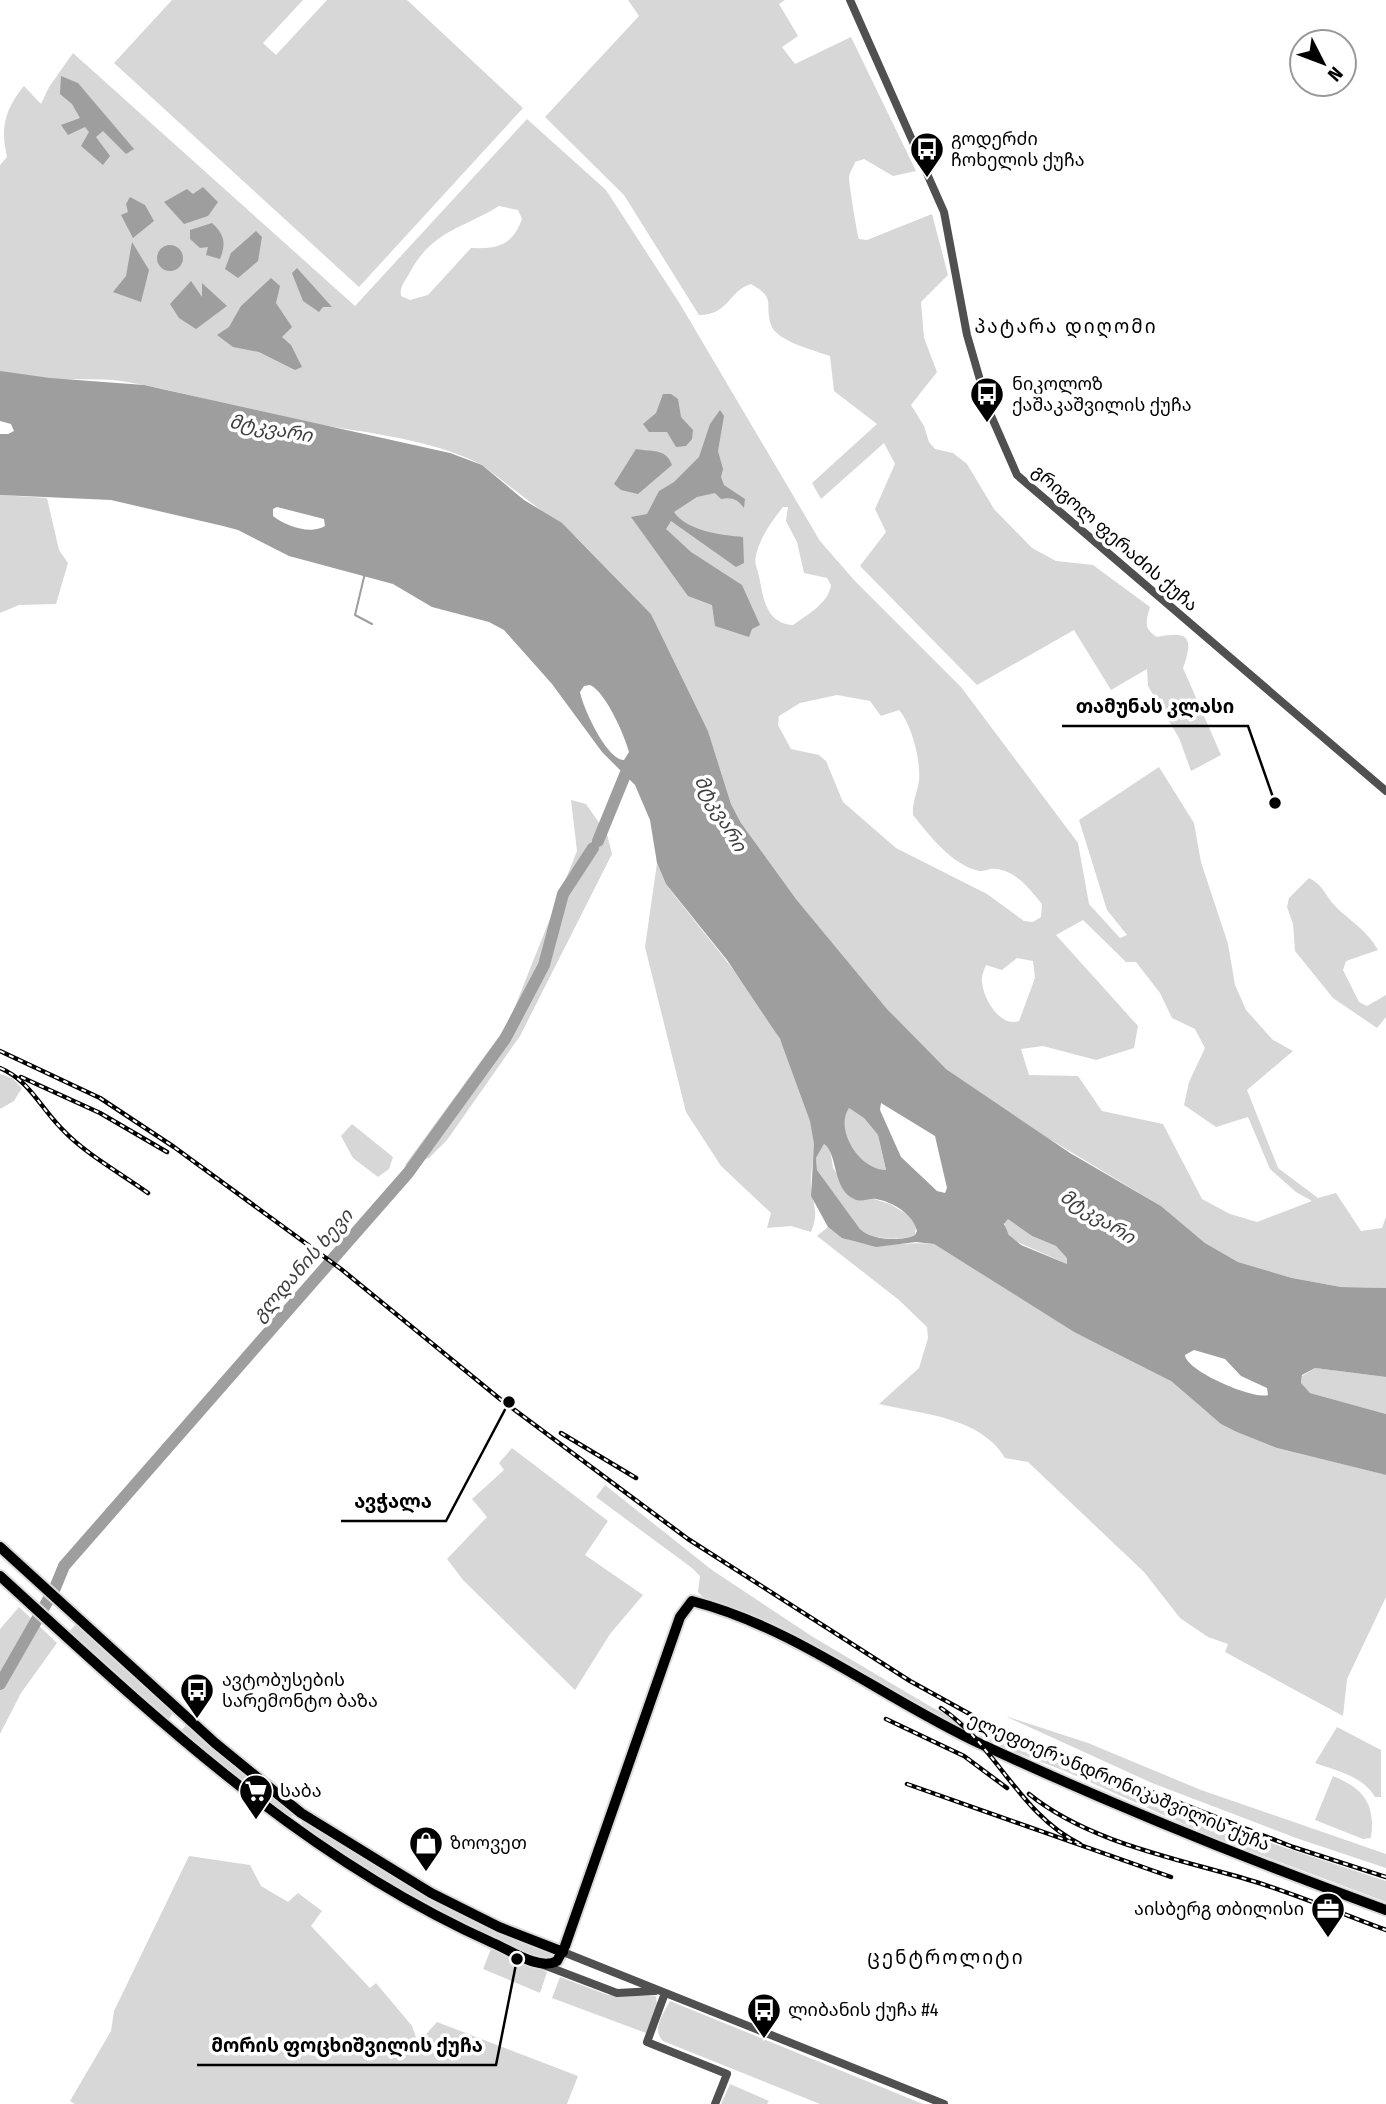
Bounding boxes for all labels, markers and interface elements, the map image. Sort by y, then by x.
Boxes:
north arrow [1288,28,1358,98]
text: N [1323,62,1348,86]
place label: გოდერძი ჩოხელის ქუჩა [951,128,1085,171]
bus stop icon: გოდერძი ჩოხელის ქუჩა [908,130,946,179]
district label: პატარა დიღომი [974,315,1158,339]
place label: ნიკოლოზ ქაშაკაშვილის ქუჩა [1012,373,1192,416]
bus stop icon: ნიკოლოზ ქაშაკაშვილის ქუჩა [968,375,1006,424]
water label: მტკვარი [228,410,315,447]
street label: გრიგოლ ფერაძის ქუჩა [1028,460,1202,616]
callout: თამუნას კლასი [1062,686,1248,726]
text: თამუნას კლასი [1076,695,1234,718]
water label: მტკვარი [690,771,752,856]
water label: მტკვარი [1056,1184,1140,1249]
water label: გლდანის ხევი [247,1204,358,1326]
callout: ავჭალა [341,1481,446,1521]
text: ავჭალა [354,1490,432,1513]
place label: ავტობუსების სარემონტო ბაზა [222,1669,378,1712]
bus stop icon: ავტობუსების სარემონტო ბაზა [178,1671,216,1720]
street label: ელეფთერ ანდრონიკაშვილის ქუჩა [965,1708,1273,1856]
supermarket icon: საბა [237,1772,275,1821]
place label: საბა [280,1780,322,1802]
shop icon: ზოოვეთ [407,1824,445,1873]
place label: ზოოვეთ [450,1832,527,1854]
office icon: აისბერგ თბილისი [1309,1890,1347,1939]
place label: აისბერგ თბილისი [1134,1898,1304,1920]
district label: ცენტროლიტი [867,1946,1025,1970]
bus stop icon: ლიბანის ქუჩა #4 [745,1991,783,2040]
place label: ლიბანის ქუჩა #4 [788,1999,939,2021]
callout: მორის ფოცხიშვილის ქუჩა [197,2025,496,2065]
text: მორის ფოცხიშვილის ქუჩა [211,2034,483,2057]

